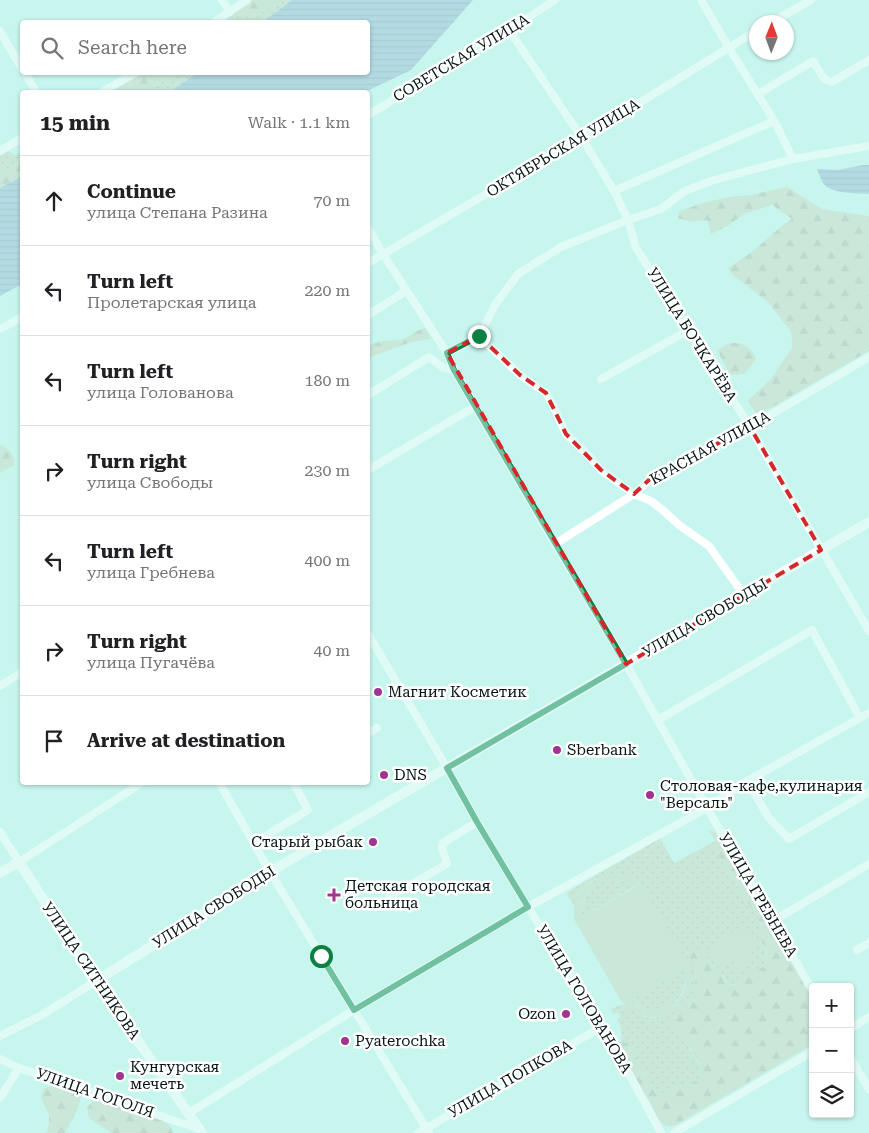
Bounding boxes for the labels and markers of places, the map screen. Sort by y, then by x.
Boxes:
place label: Магнит Косметик [388,683,527,701]
marker: Магнит Косметик [372,686,384,698]
place label: Sberbank [567,741,638,759]
marker: Sberbank [551,744,563,756]
place label: DNS [394,766,427,784]
marker: DNS [378,769,390,781]
place label: Столовая-кафе,кулинария "Версаль" [660,777,863,812]
marker: Столовая-кафе,кулинария "Версаль" [644,789,656,801]
place label: Старый рыбак [251,833,363,851]
marker: Старый рыбак [367,836,379,848]
place label: Детская городская больница [345,877,491,912]
marker: Детская городская больница [327,888,341,902]
place label: Ozon [518,1005,556,1023]
marker: Ozon [560,1008,572,1020]
place label: Pyaterochka [355,1032,445,1050]
marker: Pyaterochka [339,1035,351,1047]
place label: Кунгурская мечеть [130,1058,219,1093]
marker: Кунгурская мечеть [114,1070,126,1082]

